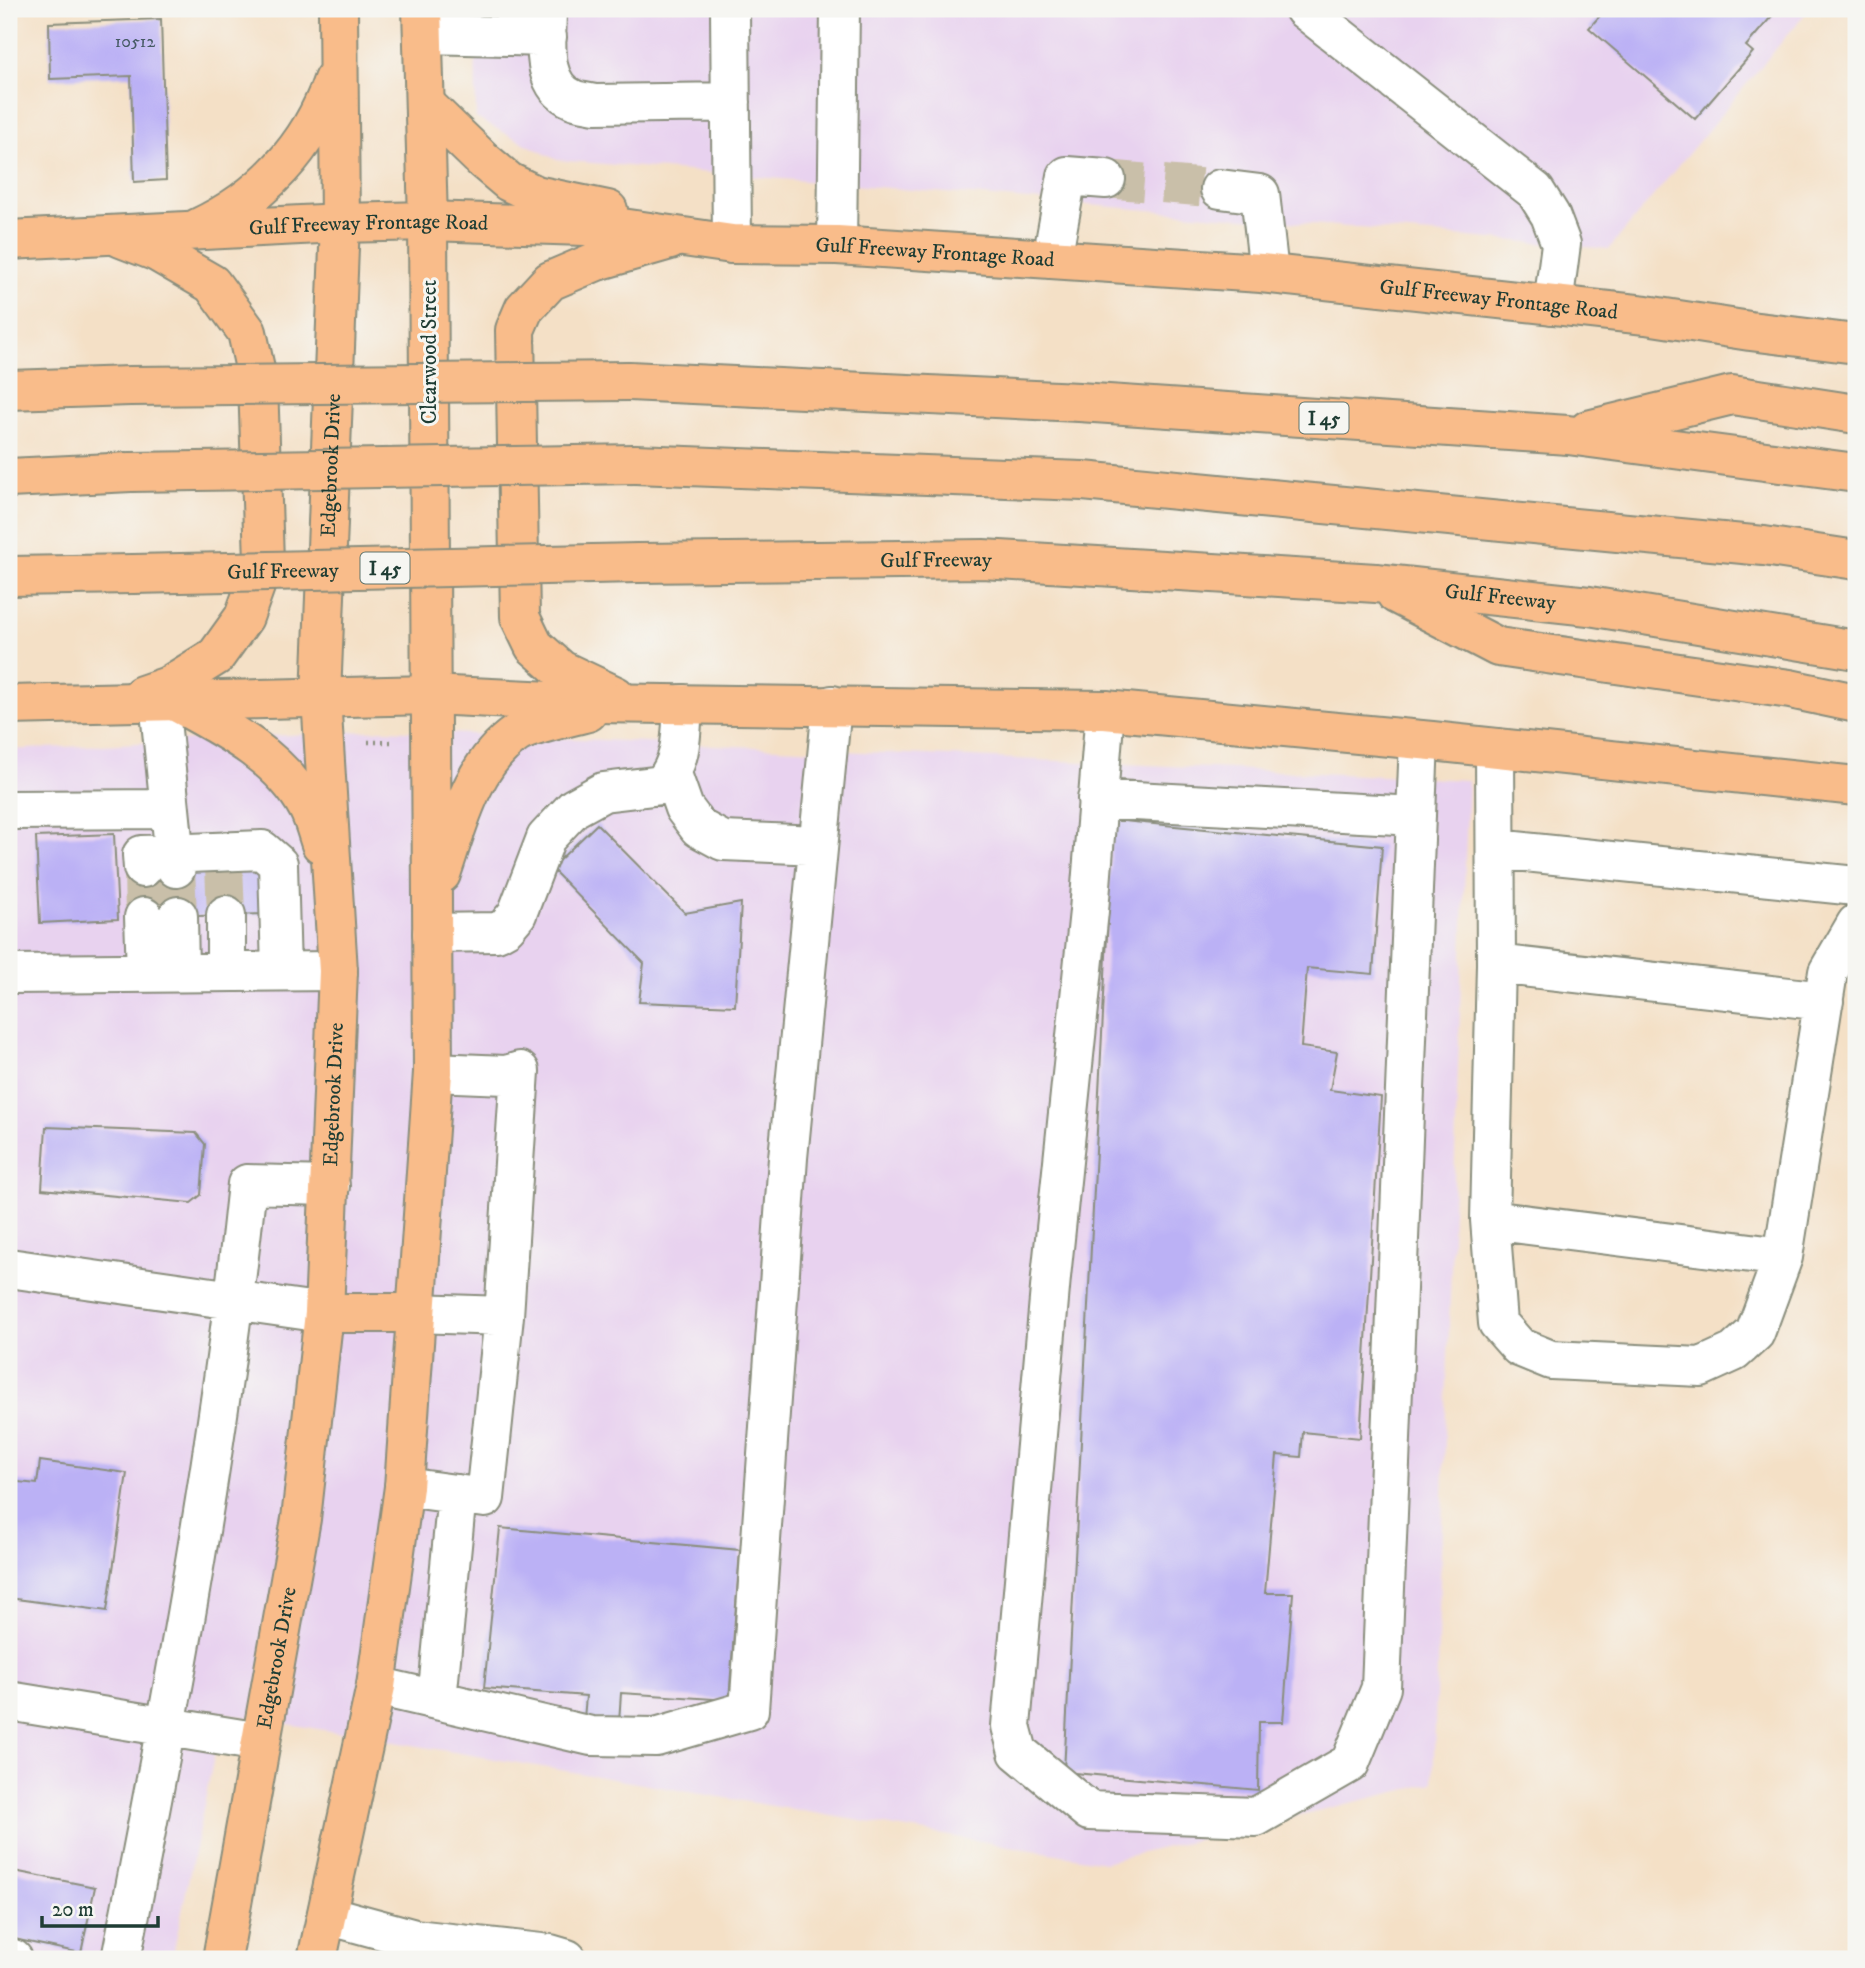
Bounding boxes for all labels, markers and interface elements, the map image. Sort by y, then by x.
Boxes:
house number: 10512 [115,31,155,53]
street label: Gulf Freeway Frontage Road [248,209,489,242]
street label: Gulf Freeway Frontage Road [815,233,1056,273]
street label: Gulf Freeway Frontage Road [1378,274,1620,326]
street label: Clearwood Street [417,280,443,424]
street label: Edgebrook Drive [315,393,347,538]
road number: I 45 [1300,402,1348,434]
street label: Gulf Freeway [880,547,994,574]
road number: I 45 [360,552,410,583]
street label: Gulf Freeway [227,557,340,586]
street label: Gulf Freeway [1444,579,1558,616]
street label: Edgebrook Drive [318,1022,350,1167]
street label: Edgebrook Drive [252,1585,303,1731]
scale bar [42,1884,158,1928]
text: 20 m [52,1897,94,1923]

